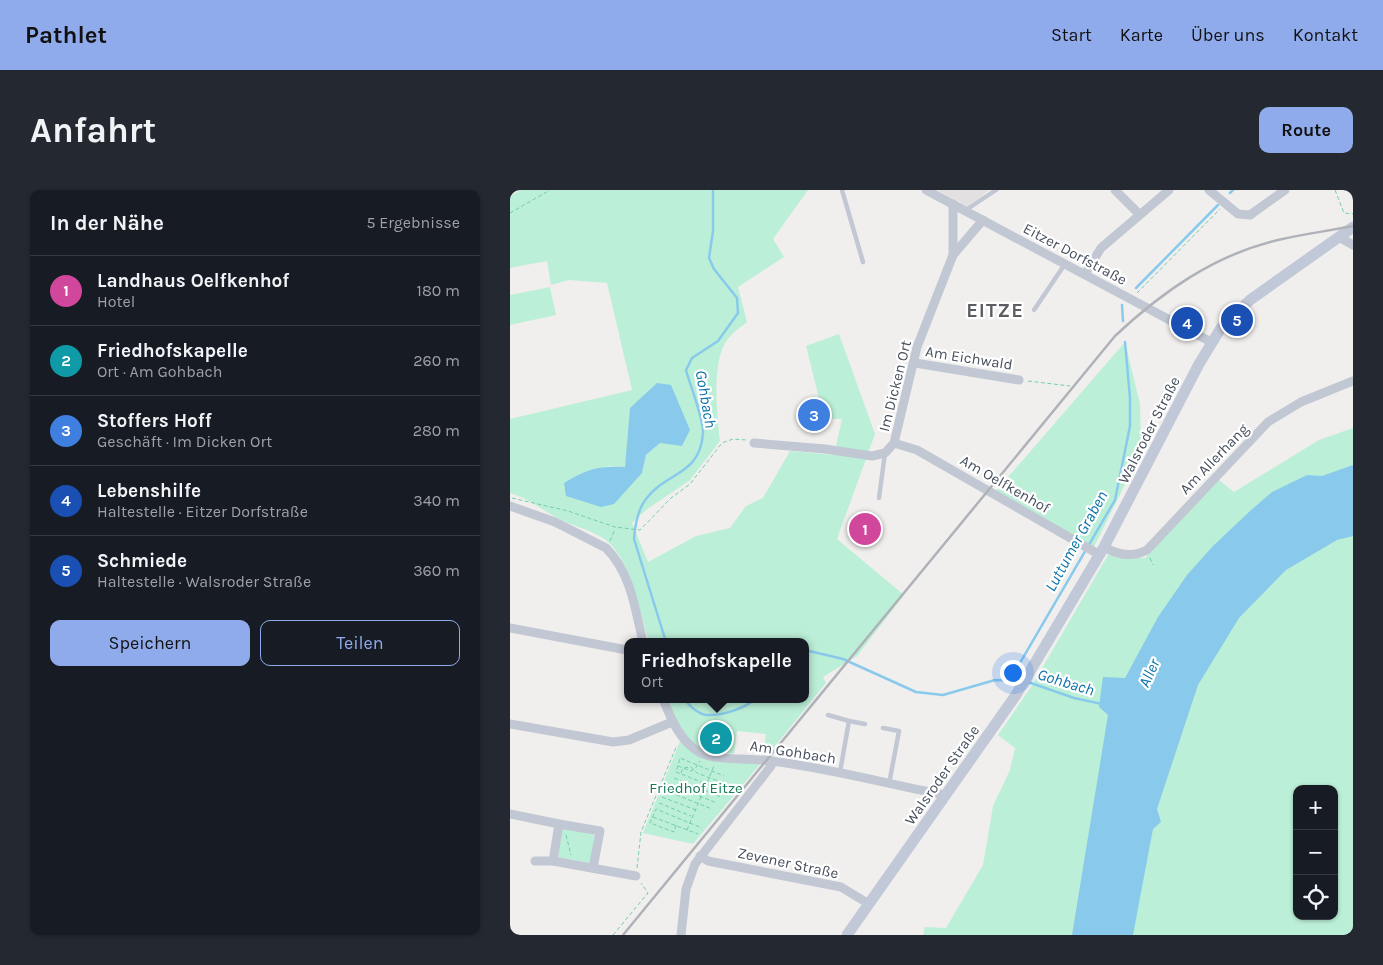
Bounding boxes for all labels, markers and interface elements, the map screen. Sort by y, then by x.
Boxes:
text: Pathlet [25,21,107,49]
text: Start [1051,24,1092,46]
text: Karte [1120,24,1163,46]
text: Über uns [1191,24,1265,46]
text: Kontakt [1293,24,1358,46]
button: Route [1259,107,1353,153]
text: Anfahrt [30,110,156,151]
text: In der Nähe [50,211,164,235]
text: 5 Ergebnisse [366,213,460,232]
street label: Eitzer Dorfstraße [1020,219,1130,289]
text: Landhaus Oelfkenhof [97,270,289,292]
text: 1 [63,281,69,300]
text: 180 m [417,281,460,300]
text: Hotel [97,292,135,311]
district label: EITZE [966,299,1024,322]
pin: 5 [1221,301,1253,339]
pin: 4 [1171,304,1203,342]
street label: Im Dicken Ort [875,338,915,434]
text: Friedhofskapelle [97,340,248,362]
street label: Am Eichwald [924,342,1014,374]
text: 2 [61,351,71,370]
text: 260 m [413,351,460,370]
text: Ort · Am Gohbach [97,362,222,381]
water label: Gohbach [692,369,720,429]
street label: Walsroder Straße [1114,373,1184,487]
pin: 3 [798,396,830,434]
text: Stoffers Hoff [97,410,212,432]
street label: Am Allerhang [1176,420,1253,498]
text: 3 [61,421,71,440]
text: 280 m [413,421,460,440]
text: Geschäft · Im Dicken Ort [97,432,272,451]
street label: Am Oelfkenhof [957,451,1054,517]
text: Lebenshilfe [97,480,201,502]
water label: Luttumer Graben [1041,487,1111,595]
text: 4 [61,491,71,510]
text: 340 m [413,491,460,510]
text: Haltestelle · Eitzer Dorfstraße [97,502,308,521]
pin: 1 [849,510,881,548]
text: Schmiede [97,550,187,572]
text: 5 [61,561,71,580]
text: 360 m [413,561,460,580]
text: Haltestelle · Walsroder Straße [97,572,311,591]
button: Speichern [50,620,250,666]
button: Teilen [260,620,460,666]
popup [624,638,809,703]
text: Friedhofskapelle [641,650,792,672]
water label: Aller [1134,655,1164,690]
your location [1000,660,1026,686]
water label: Gohbach [1035,664,1097,700]
text: Ort [641,672,663,691]
pin: 2 [700,719,732,757]
street label: Walsroder Straße [901,722,983,828]
street label: Am Gohbach [749,736,837,768]
park label: Friedhof Eitze [649,779,743,797]
map controls [1293,785,1338,920]
button: + [1293,785,1338,830]
button: − [1293,830,1338,875]
street label: Zevener Straße [736,844,840,882]
button: locate [1293,875,1338,920]

